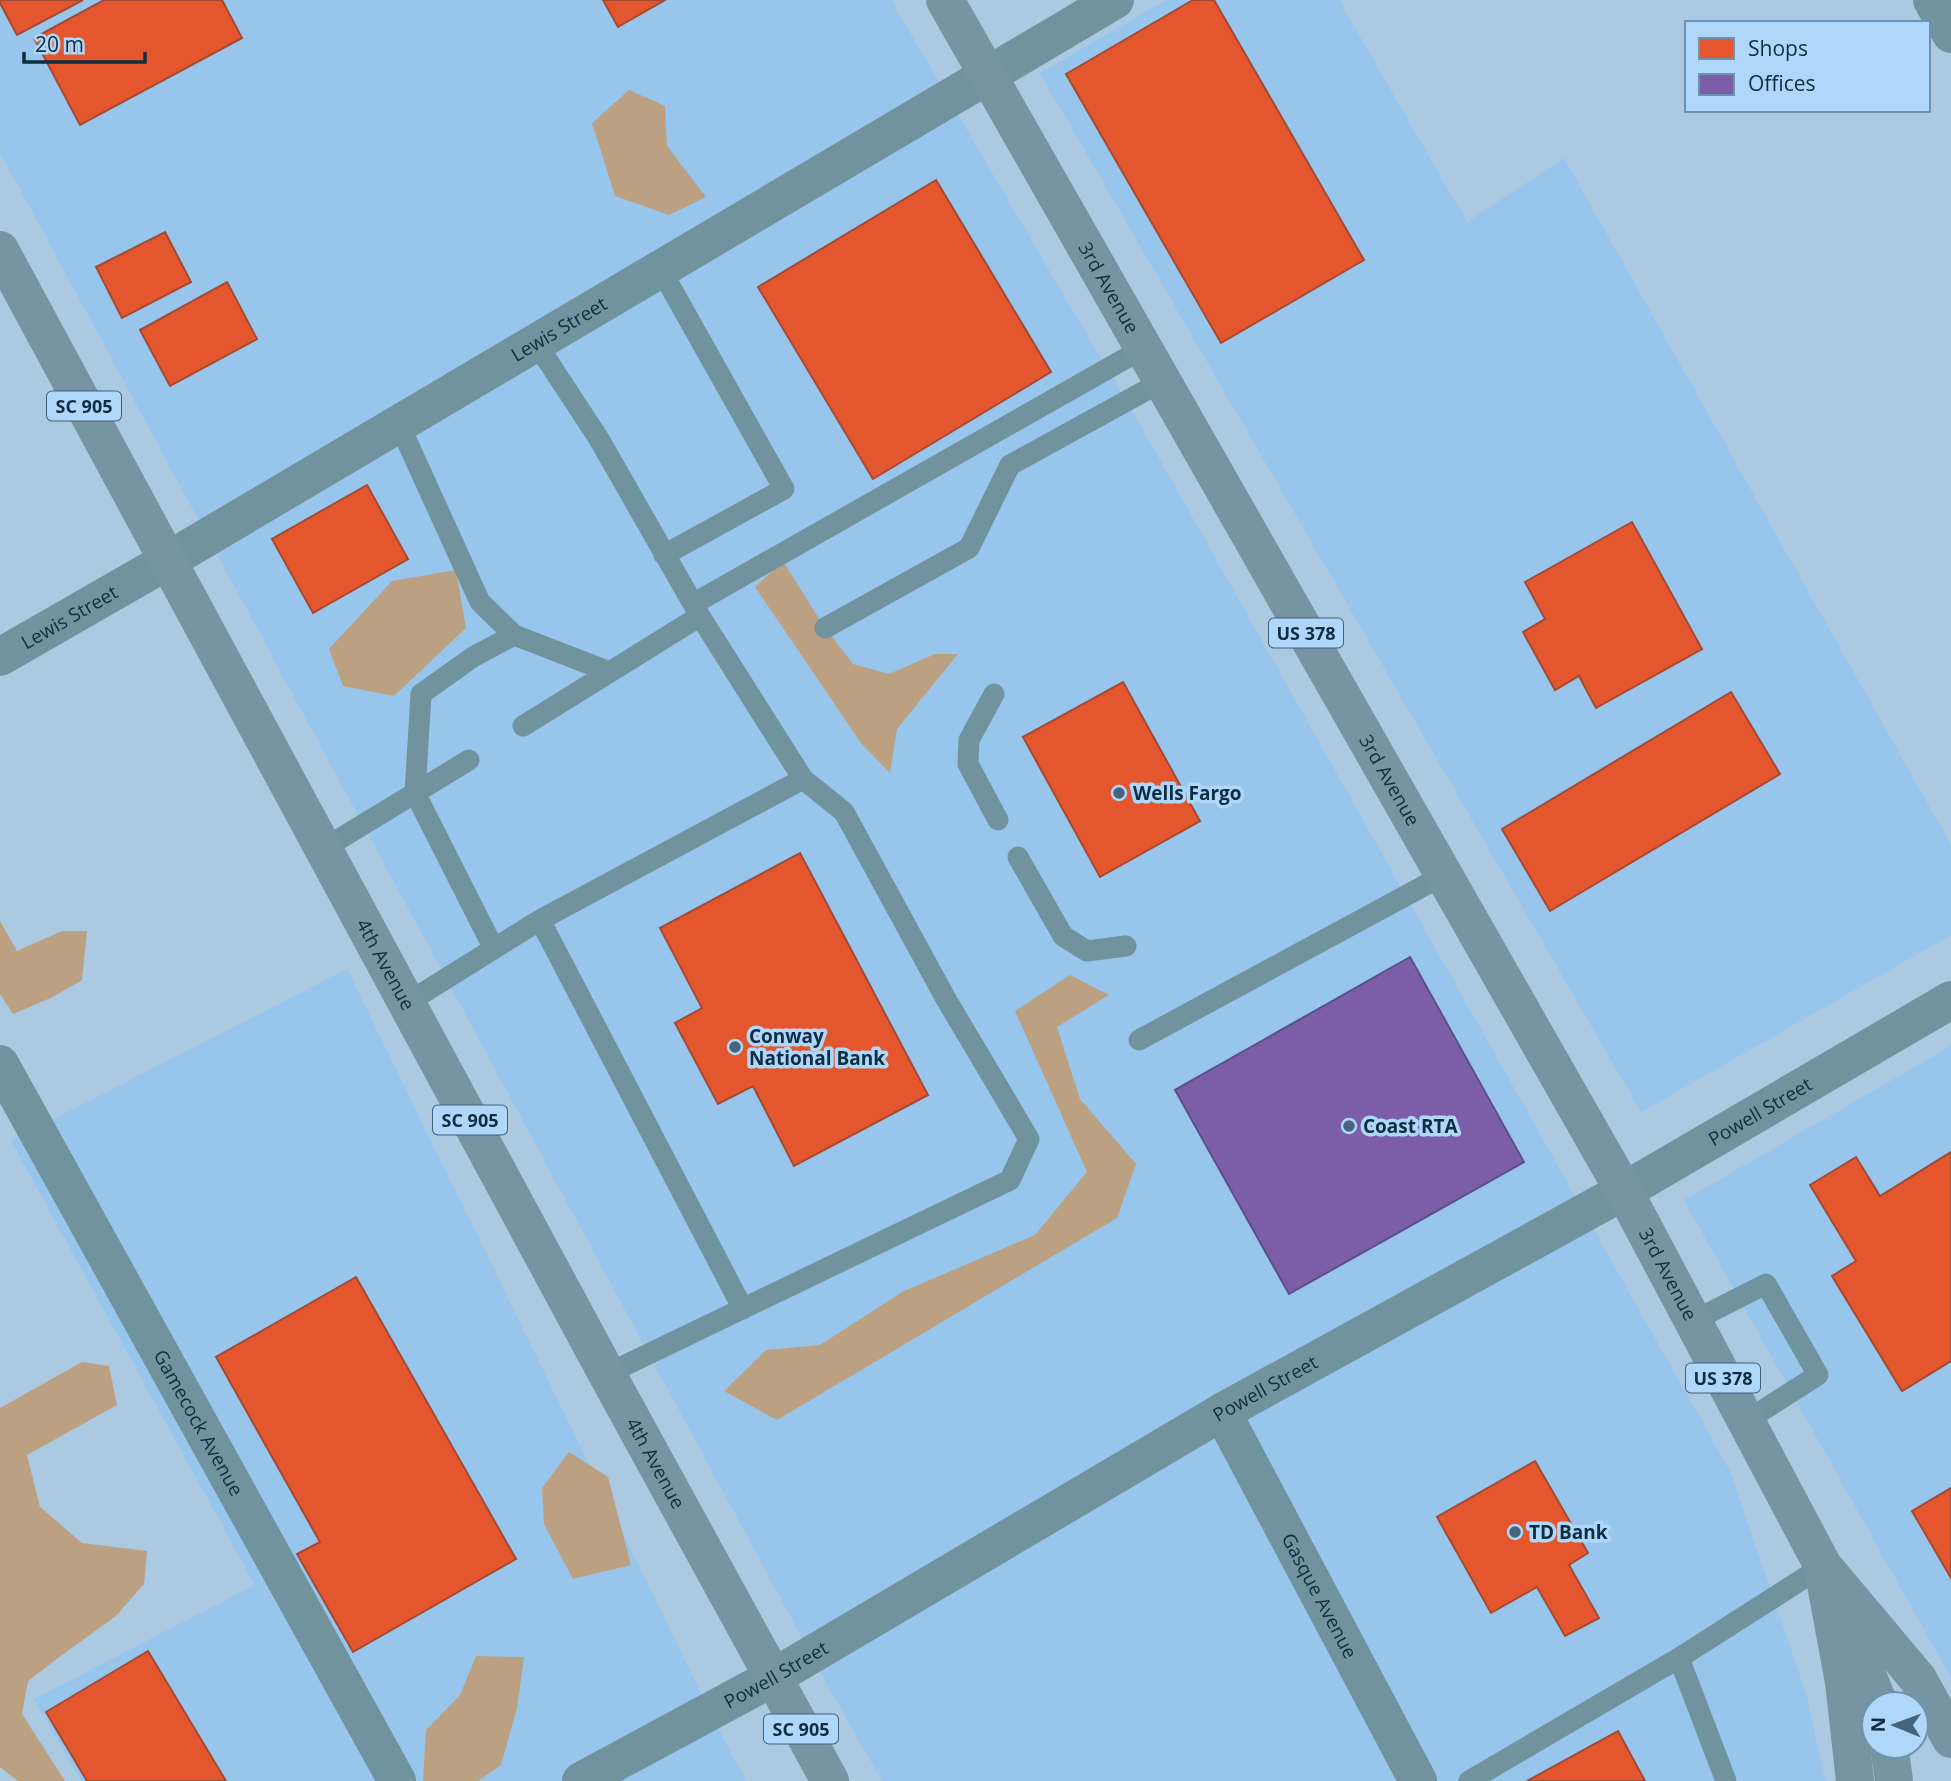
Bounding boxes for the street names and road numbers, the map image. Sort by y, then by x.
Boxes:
street label: 3rd Avenue [1073,237,1145,338]
street label: Lewis Street [506,290,612,368]
road number: SC 905 [47,392,121,420]
street label: Lewis Street [16,579,123,655]
road number: US 378 [1269,618,1343,648]
street label: 3rd Avenue [1353,730,1426,831]
street label: 4th Avenue [351,914,421,1015]
street label: Powell Street [1703,1071,1817,1152]
road number: SC 905 [433,1106,507,1134]
street label: 3rd Avenue [1633,1223,1703,1325]
street label: Gamecock Avenue [148,1345,250,1500]
street label: Powell Street [1208,1349,1322,1428]
road number: US 378 [1686,1364,1760,1392]
street label: 4th Avenue [620,1413,691,1513]
street label: Gasque Avenue [1276,1528,1364,1663]
street label: Powell Street [719,1635,833,1715]
road number: SC 905 [764,1714,838,1744]

